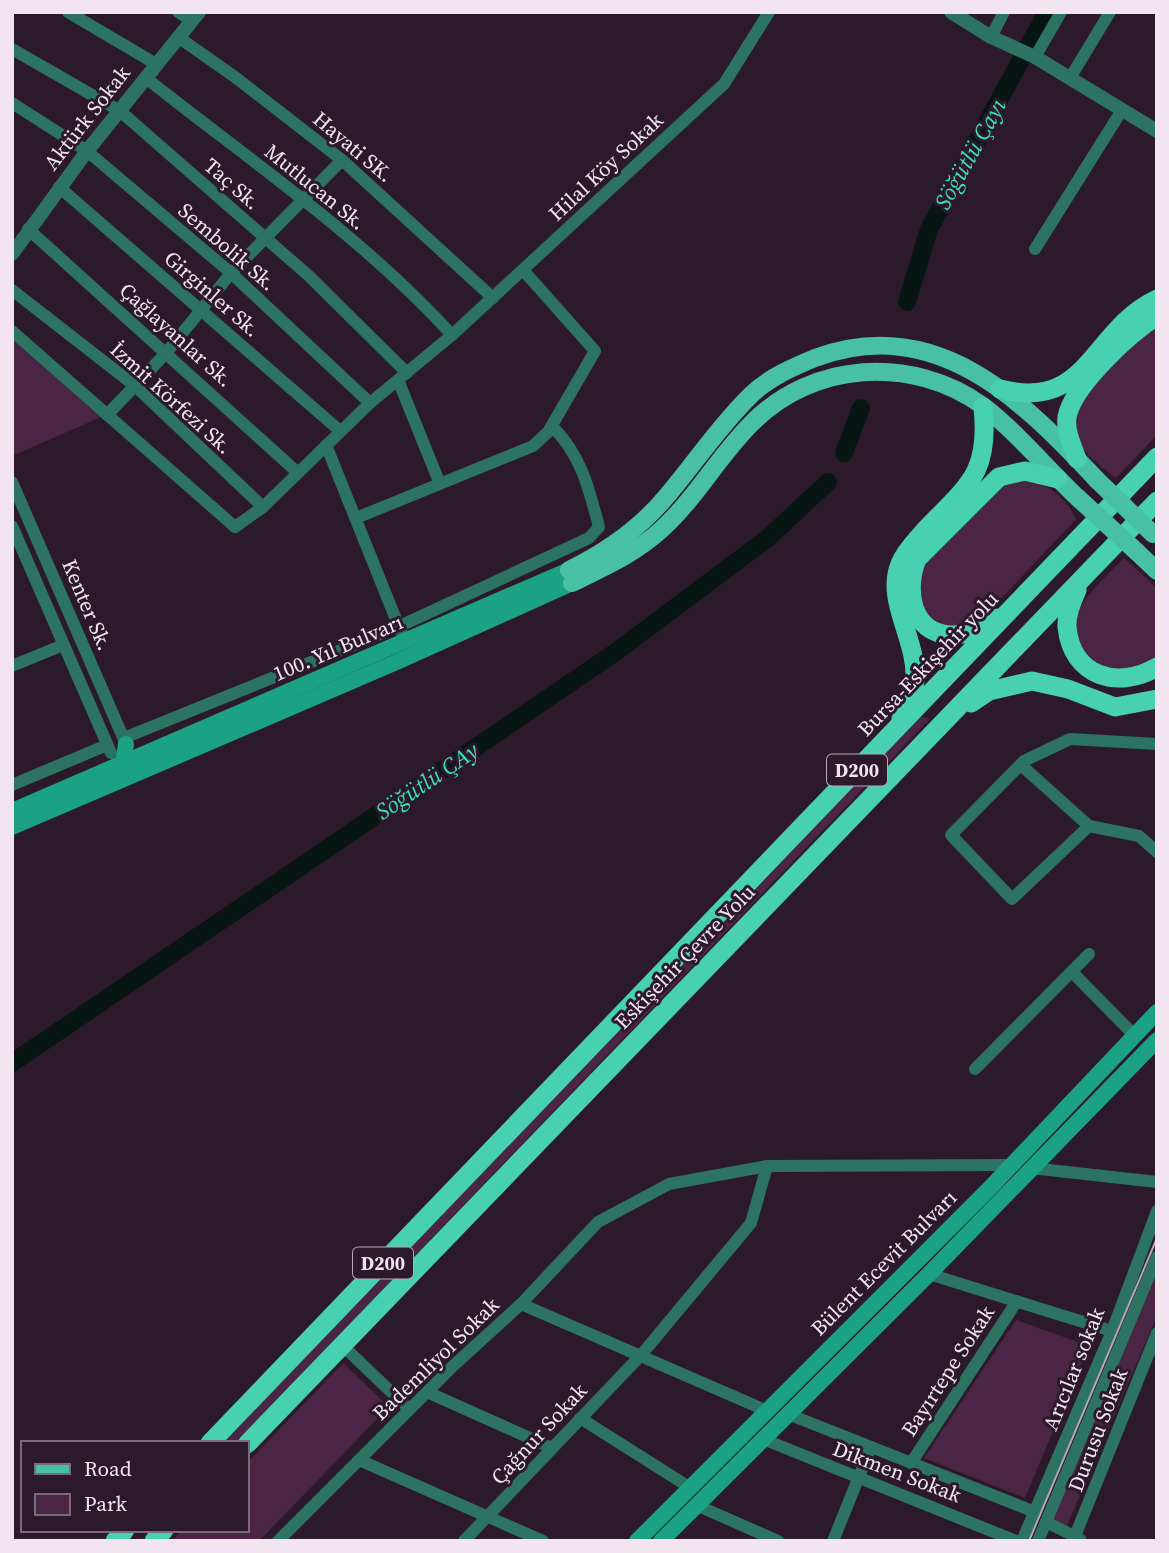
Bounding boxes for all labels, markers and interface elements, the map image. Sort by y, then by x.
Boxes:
street label: Aktürk Sokak [37,59,137,176]
water label: Söğütlü Çayı [926,93,1014,215]
street label: Hayati SK. [307,104,400,189]
street label: Hilal Köy Sokak [542,106,670,227]
street label: Mutlucan Sk. [259,137,372,236]
street label: Taç Sk. [198,151,267,216]
street label: Sembolik Sk. [172,196,283,297]
street label: Girginler Sk. [158,244,266,343]
street label: Çağlayanlar Sk. [113,276,239,393]
street label: İzmit Körfezi Sk. [104,335,239,460]
street label: Kenter Sk. [55,555,120,655]
street label: Bursa-Eskişehir yolu [851,585,1005,743]
street label: 100. Yıl Bulvarı [268,607,407,688]
water label: Söğütlü ÇAy [369,734,486,827]
road number: D200 [827,754,887,786]
street label: Eskişehir Çevre Yolu [608,878,761,1035]
street label: Bülent Ecevit Bulvarı [804,1183,963,1342]
road number: D200 [353,1247,413,1278]
street label: Bademliyol Sokak [366,1290,506,1427]
street label: Bayırtepe Sokak [894,1299,1001,1442]
street label: Arıcılar sokak [1036,1303,1112,1435]
street label: Durusu Sokak [1061,1363,1135,1496]
street label: Çağnur Sokak [484,1376,594,1491]
street label: Dikmen Sokak [829,1434,966,1510]
legend [21,1441,248,1532]
text: Road [84,1454,132,1483]
text: Park [84,1489,128,1518]

